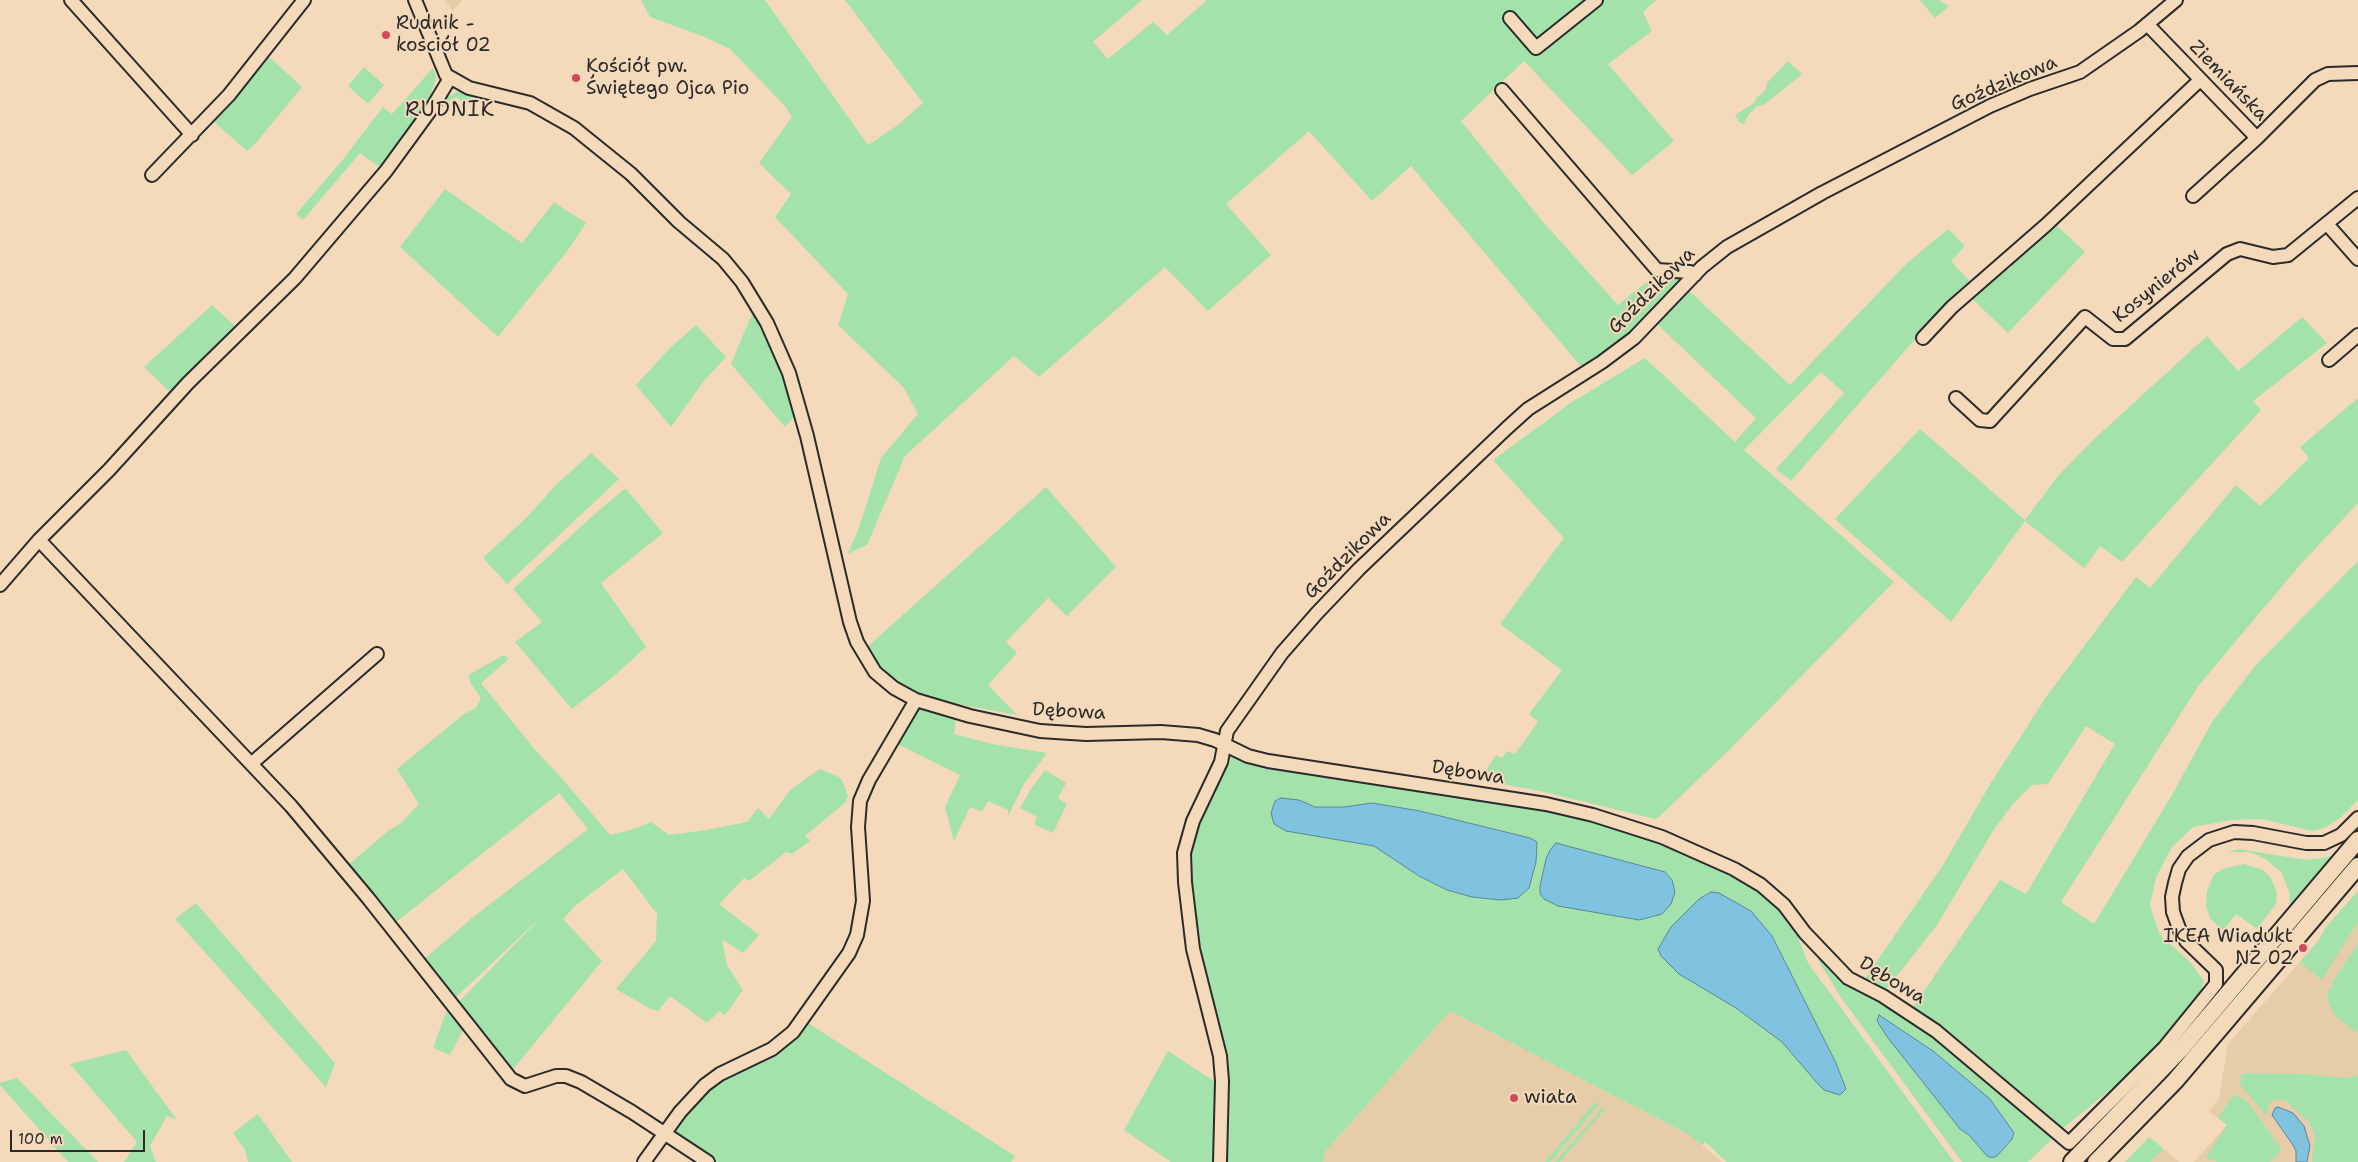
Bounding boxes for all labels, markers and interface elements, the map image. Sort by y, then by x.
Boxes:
place label: Rudnik - kosciół 02 [396,13,491,57]
marker: Rudnik - kosciół 02 [380,29,392,41]
street label: Ziemiańska [2184,36,2272,126]
street label: Goździkowa [1947,51,2061,117]
place label: Kościół pw. Świętego Ojca Pio [586,56,749,100]
marker: Kościół pw. Świętego Ojca Pio [570,72,582,84]
district label: RUDNIK [404,98,496,124]
street label: Goździkowa [1604,243,1700,339]
street label: Kosynierów [2109,244,2205,328]
street label: Goździkowa [1300,508,1396,604]
street label: Dębowa [1032,699,1106,725]
street label: Dębowa [1430,756,1506,790]
place label: IKEA Wiadukt NŻ 02 [2163,926,2293,970]
marker: IKEA Wiadukt NŻ 02 [2297,942,2309,954]
street label: Dębowa [1855,952,1929,1010]
place label: wiata [1524,1087,1577,1109]
marker: wiata [1508,1092,1520,1104]
scale bar [12,1120,148,1152]
text: 100 m [18,1129,63,1149]

